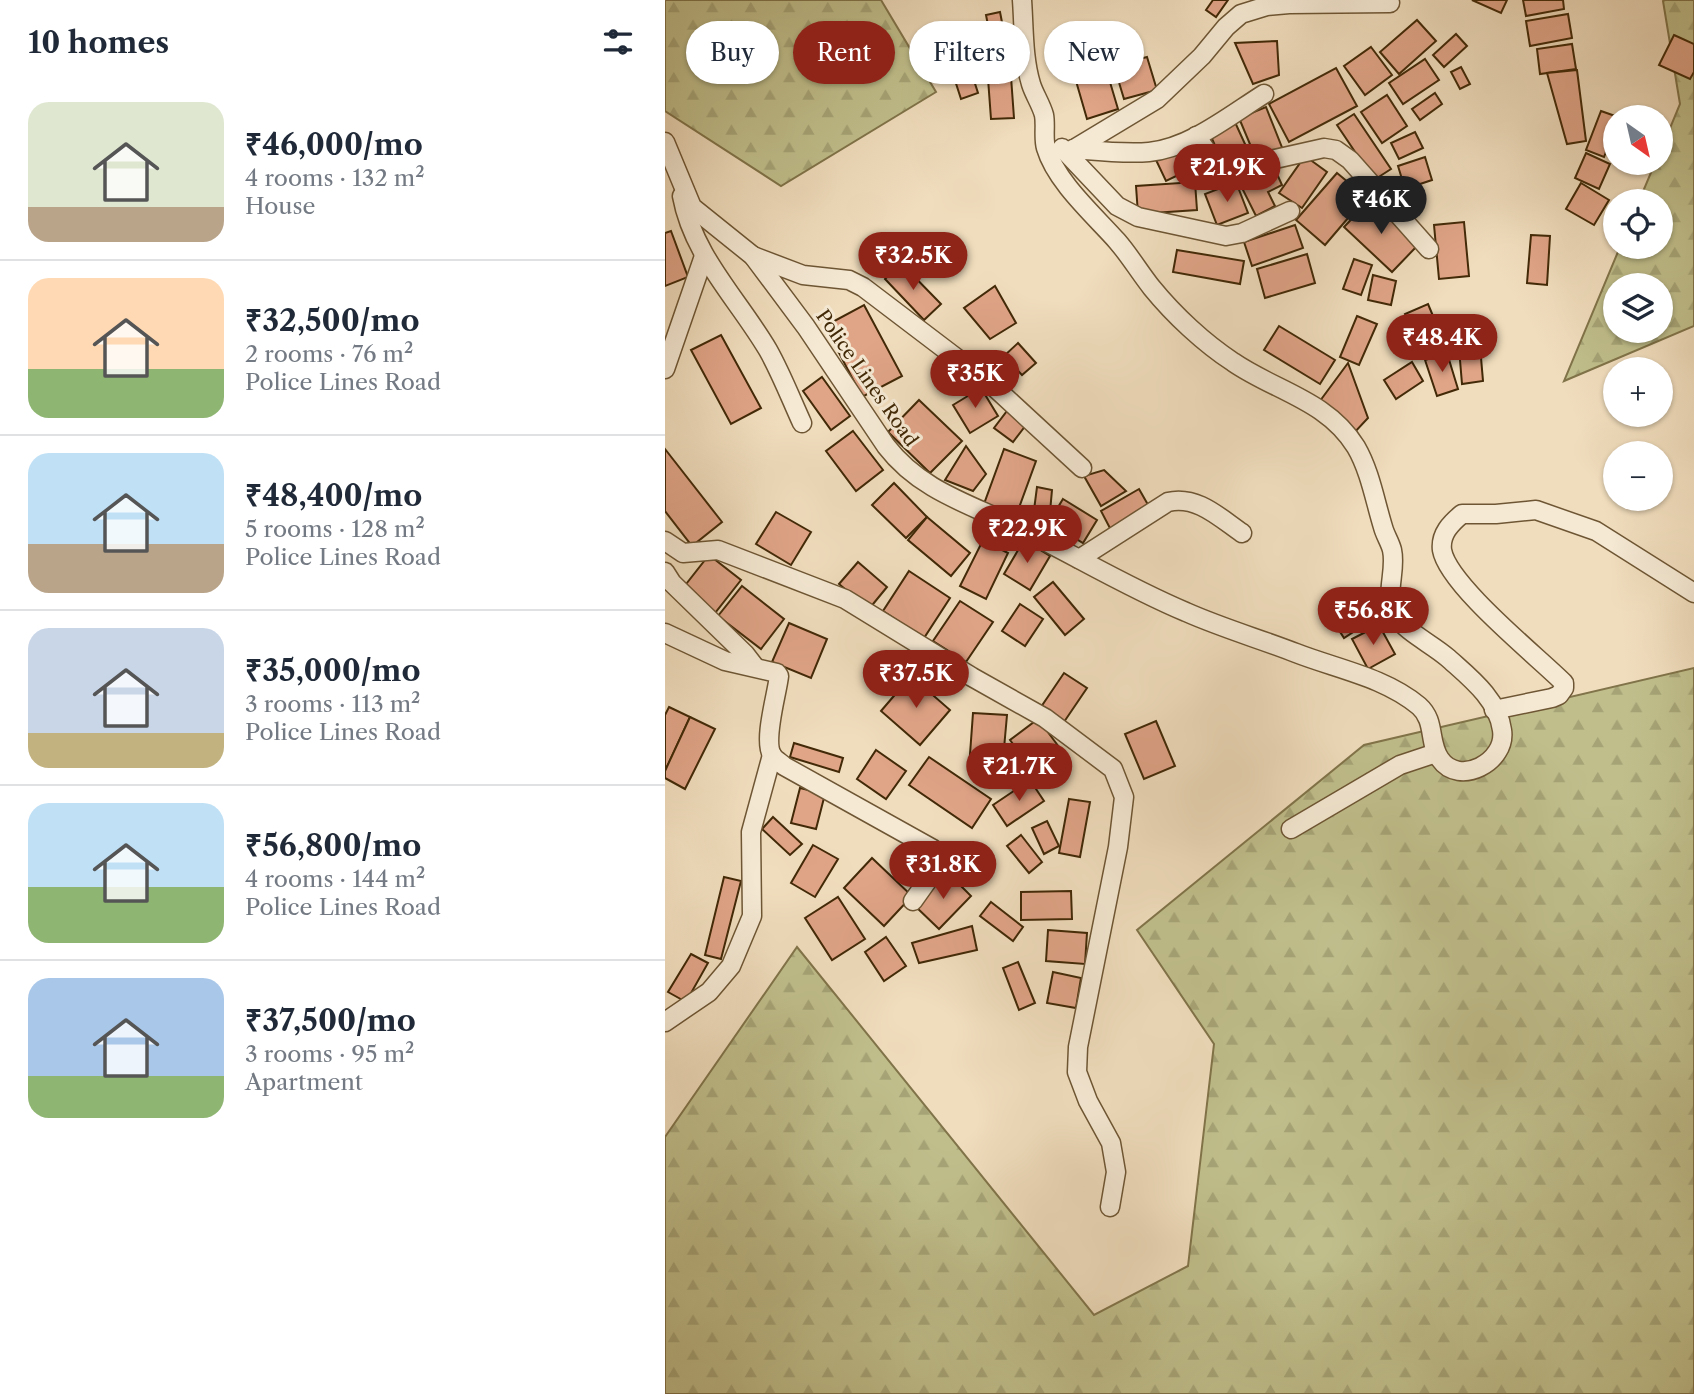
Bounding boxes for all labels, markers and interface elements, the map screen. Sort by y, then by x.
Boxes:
chip: Buy [686,21,779,84]
chip: Rent [793,21,895,84]
chip: Filters [909,21,1030,84]
chip: New [1044,21,1144,84]
icon: filters [599,23,637,61]
text: 10 homes [28,24,169,61]
north arrow [1603,105,1673,175]
map controls [1603,105,1673,511]
text: ₹46,000/mo [245,126,423,163]
icon: home [84,130,168,214]
pin: ₹21.9K [1170,144,1284,204]
text: ₹21.9K [1190,153,1265,181]
text: 4 rooms · 132 m² [245,164,425,192]
pin: ₹46K [1340,176,1422,236]
text: ₹46K [1352,185,1410,213]
button: locate [1603,189,1673,259]
text: House [245,192,315,220]
pin: ₹32.5K [856,232,970,292]
text: ₹32.5K [874,241,952,269]
button: layers [1603,273,1673,343]
text: ₹32,500/mo [245,302,420,339]
street label: Police Lines Road [811,305,923,451]
icon: home [84,306,168,390]
pin: ₹48.4K [1385,314,1499,374]
text: ₹48.4K [1402,323,1482,351]
text: 2 rooms · 76 m² [245,340,413,368]
pin: ₹35K [934,350,1016,410]
button: + [1603,357,1673,427]
text: ₹35K [946,359,1004,387]
text: Police Lines Road [245,368,441,396]
button: − [1603,441,1673,511]
text: ₹48,400/mo [245,477,422,514]
icon: home [84,481,168,565]
pin: ₹22.9K [970,505,1084,565]
text: ₹22.9K [988,514,1066,542]
text: 5 rooms · 128 m² [245,515,425,543]
text: Police Lines Road [245,543,441,571]
pin: ₹56.8K [1316,588,1430,647]
text: ₹56.8K [1334,596,1412,624]
pin: ₹37.5K [859,650,973,710]
text: ₹35,000/mo [245,652,421,689]
icon: home [84,656,168,740]
text: ₹37.5K [879,659,953,687]
text: 3 rooms · 113 m² [245,690,421,718]
text: Police Lines Road [245,718,441,746]
pin: ₹21.7K [962,744,1076,803]
text: ₹21.7K [982,752,1056,780]
text: ₹56,800/mo [245,827,421,864]
icon: home [84,831,168,915]
pin: ₹31.8K [886,842,1000,901]
text: ₹31.8K [905,850,981,878]
text: 4 rooms · 144 m² [245,865,425,893]
text: Police Lines Road [245,893,441,921]
text: ₹37,500/mo [245,1002,416,1039]
icon: home [84,1006,168,1090]
text: 3 rooms · 95 m² [245,1040,414,1068]
text: Apartment [245,1068,363,1096]

